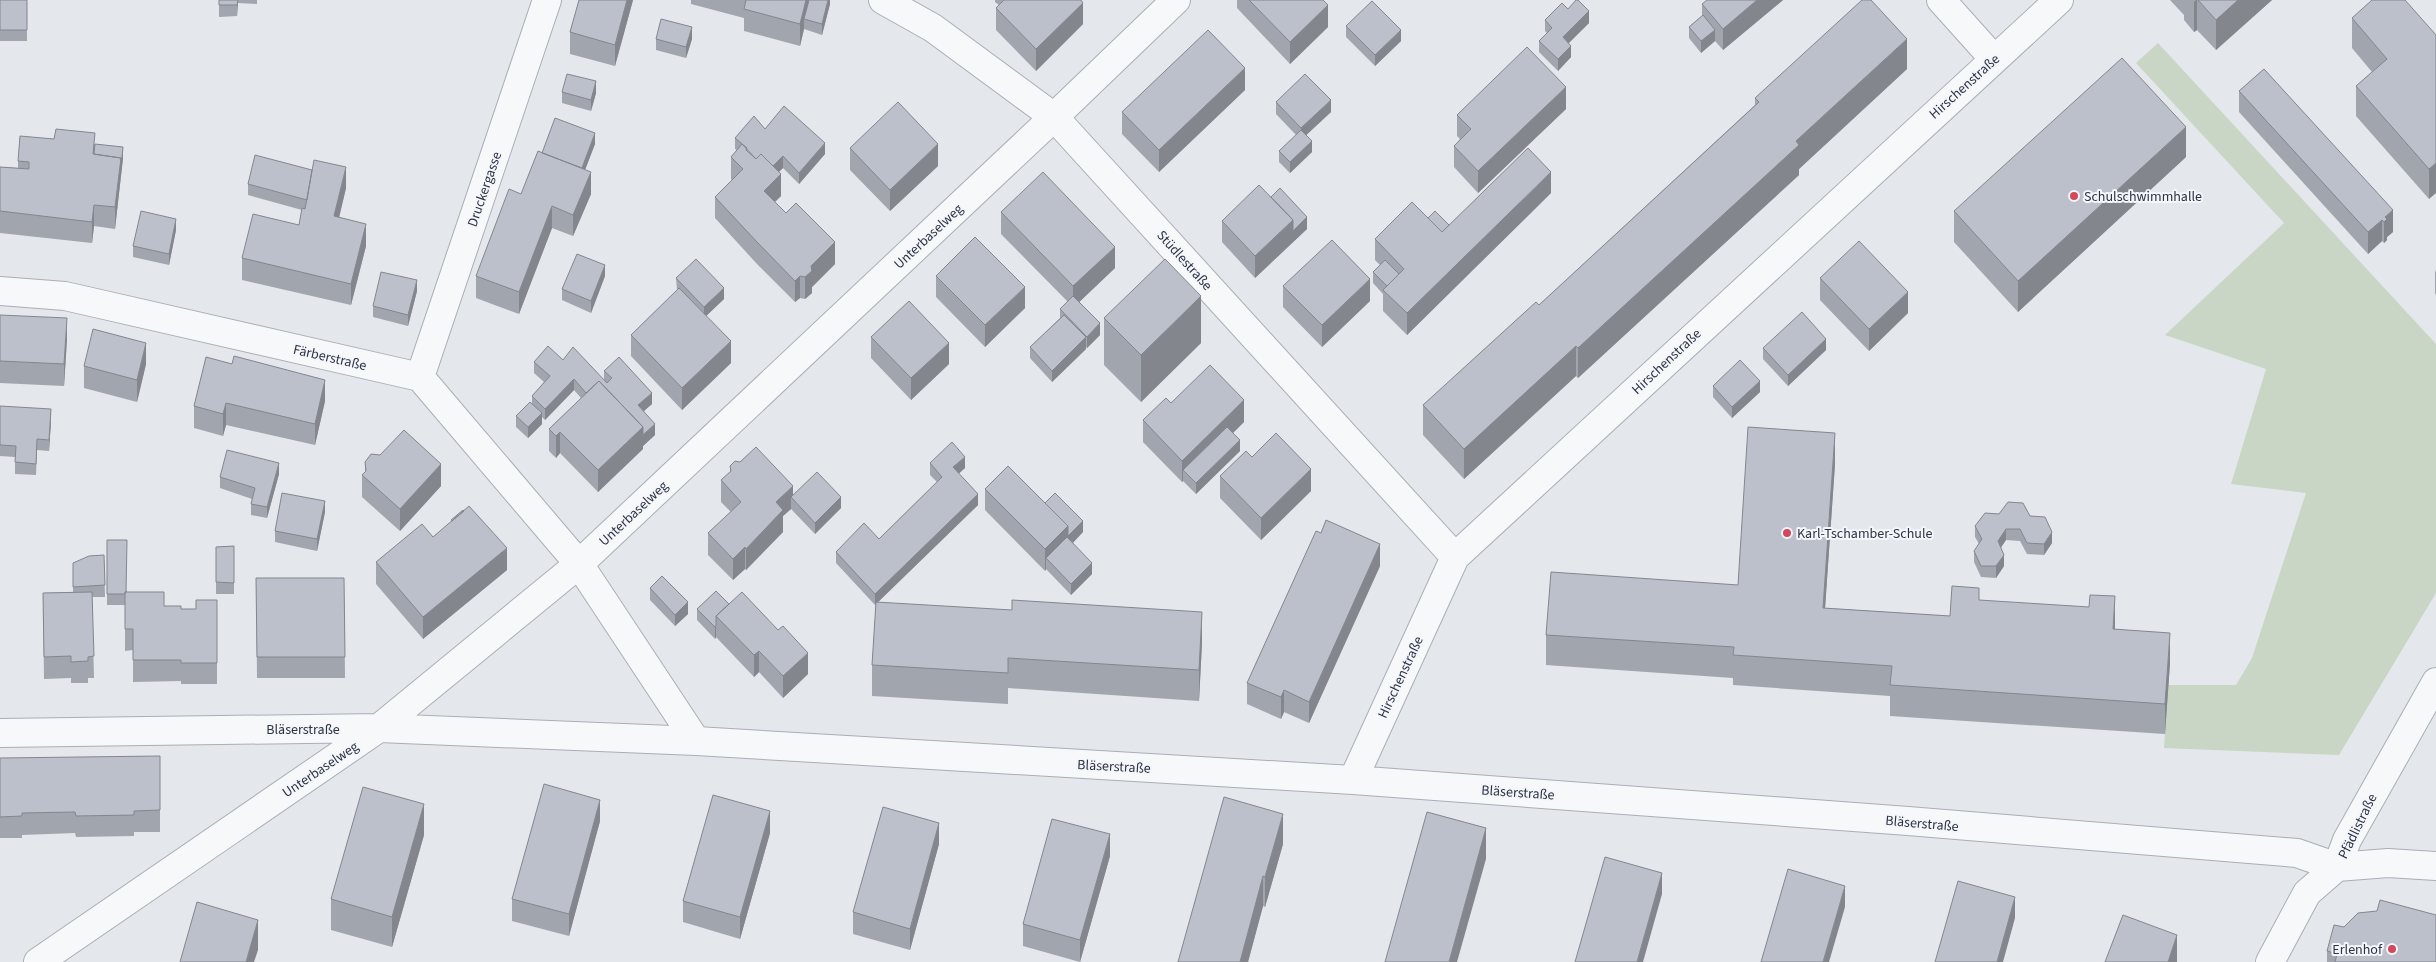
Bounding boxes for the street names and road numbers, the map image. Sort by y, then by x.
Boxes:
street label: Hirschenstraße [1925,50,2004,124]
street label: Druckergasse [463,149,507,230]
street label: Unterbaselweg [890,199,968,274]
street label: Stüdlestraße [1152,226,1217,295]
street label: Hirschenstraße [1627,324,1706,399]
street label: Färberstraße [291,340,368,376]
street label: Unterbaselweg [595,476,673,551]
street label: Hirschenstraße [1373,633,1429,722]
street label: Bläserstraße [266,720,340,740]
street label: Unterbaselweg [279,737,363,803]
street label: Bläserstraße [1077,755,1151,779]
street label: Bläserstraße [1481,780,1555,806]
street label: Pfädlistraße [2333,790,2382,862]
street label: Bläserstraße [1884,811,1959,837]

